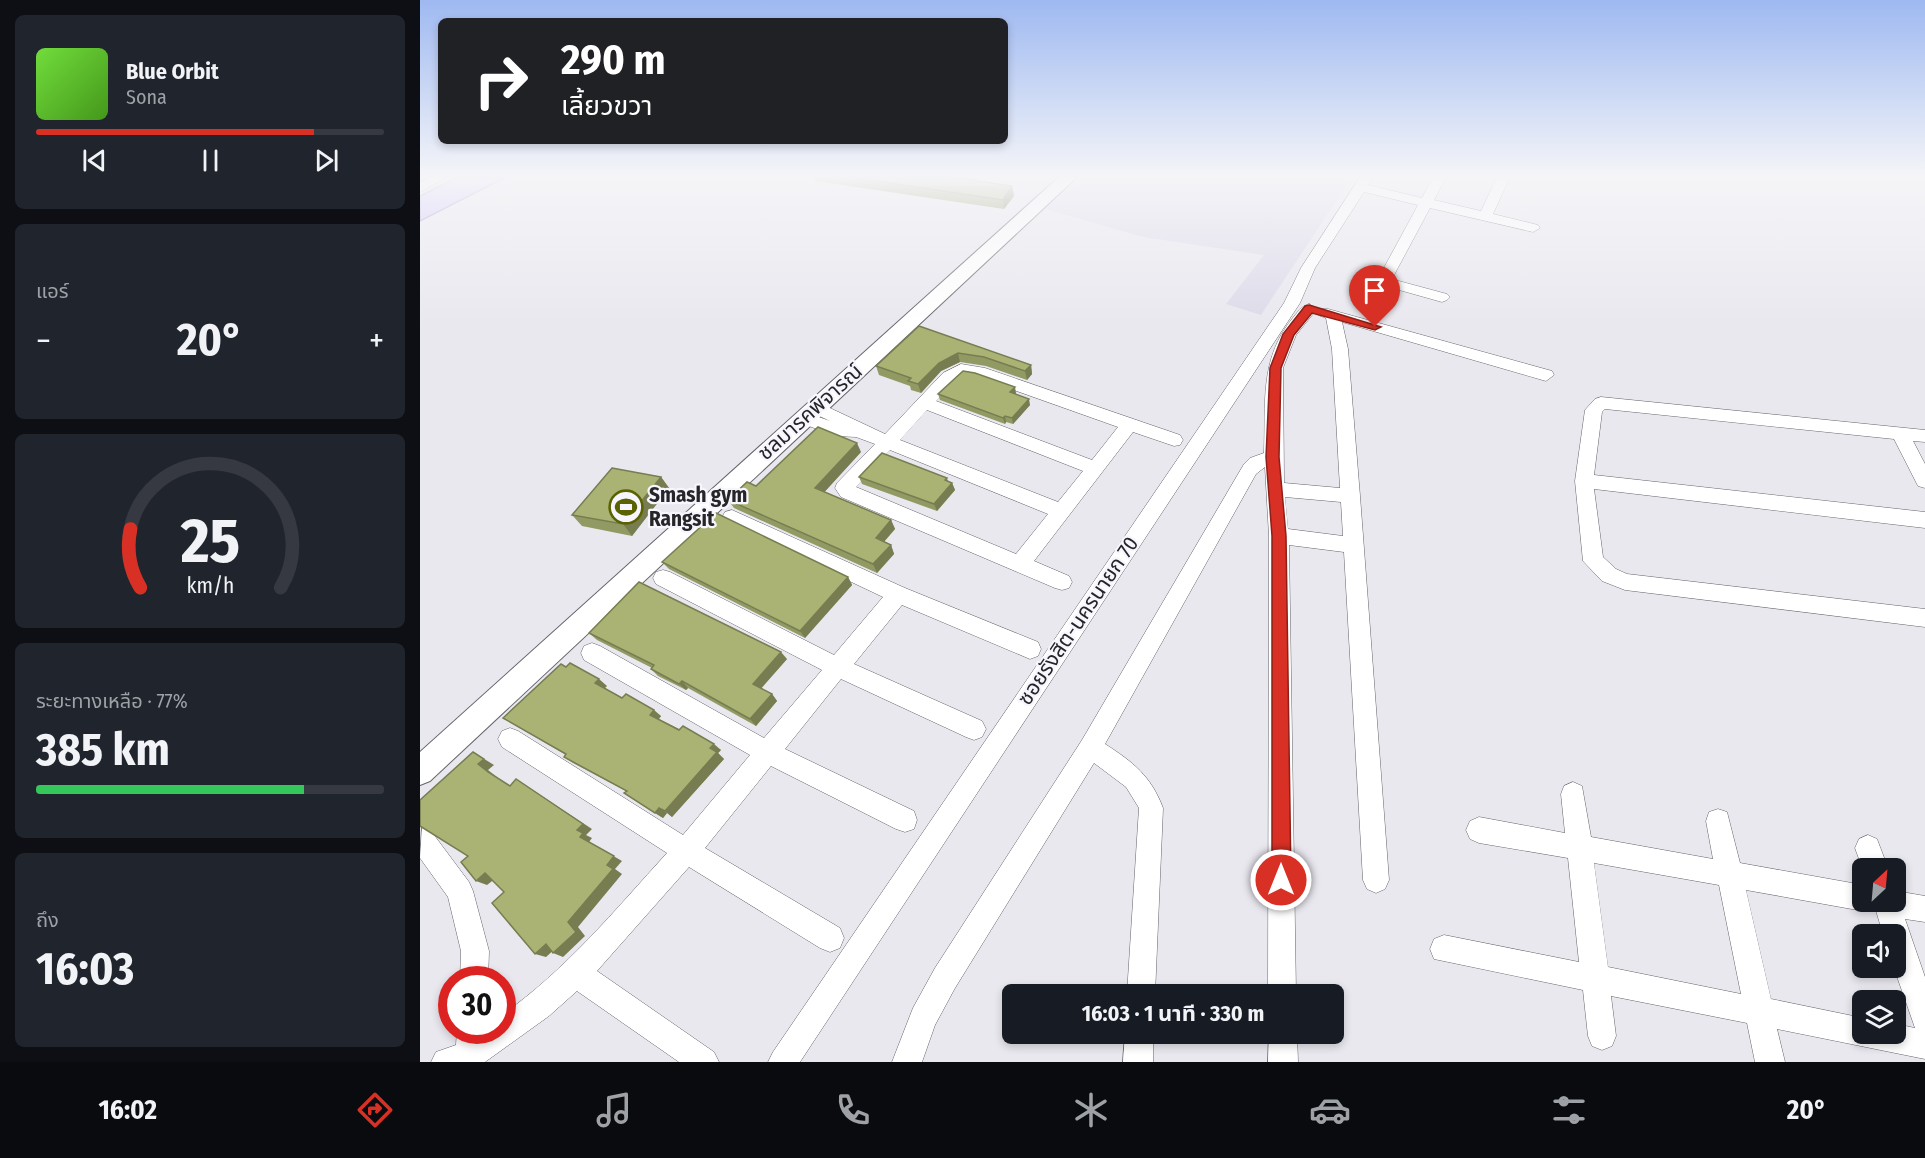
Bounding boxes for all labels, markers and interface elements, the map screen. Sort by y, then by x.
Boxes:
text: 290 m [561,35,666,85]
icon: right [462,42,540,120]
text: Blue Orbit [126,58,219,85]
text: Sona [126,85,167,109]
text: เลี้ยวขวา [561,90,652,122]
icon: previous [78,144,111,177]
icon: pause [194,144,227,177]
icon: next [310,144,343,177]
pin [1349,265,1400,327]
icon: arrive [1358,274,1391,307]
text: แอร์ [36,279,68,303]
text: 20° [177,313,243,367]
text: − [36,321,51,361]
text: + [369,321,384,361]
street label: ชลมารคพิจารณ์ [752,358,868,466]
place label: Smash gym Rangsit [649,482,747,532]
sports icon: Smash gym Rangsit [608,489,644,525]
text: 25 [179,504,240,579]
street label: ซอยรังสิต-นครนายก 70 [1012,532,1144,710]
text: km/h [186,573,234,599]
text: ระยะทางเหลือ · 77% [36,689,188,713]
text: 385 km [36,723,170,777]
position arrow [1249,848,1313,912]
north arrow [1852,858,1906,912]
map controls [1852,858,1906,1044]
text: ถึง [36,908,59,932]
button: sound [1852,924,1906,978]
text: 16:03 [36,942,134,996]
speed limit sign: 30 [438,966,516,1044]
button: layers [1852,990,1906,1044]
text: 16:03 · 1 นาที · 330 m [1082,1000,1264,1027]
icon: directions [354,1089,396,1131]
icon: music [593,1089,635,1131]
icon: phone [832,1089,874,1131]
icon: climate [1070,1089,1112,1131]
icon: car [1309,1089,1351,1131]
icon: filters [1548,1089,1590,1131]
text: 16:02 [98,1094,157,1126]
text: 20° [1787,1094,1827,1126]

